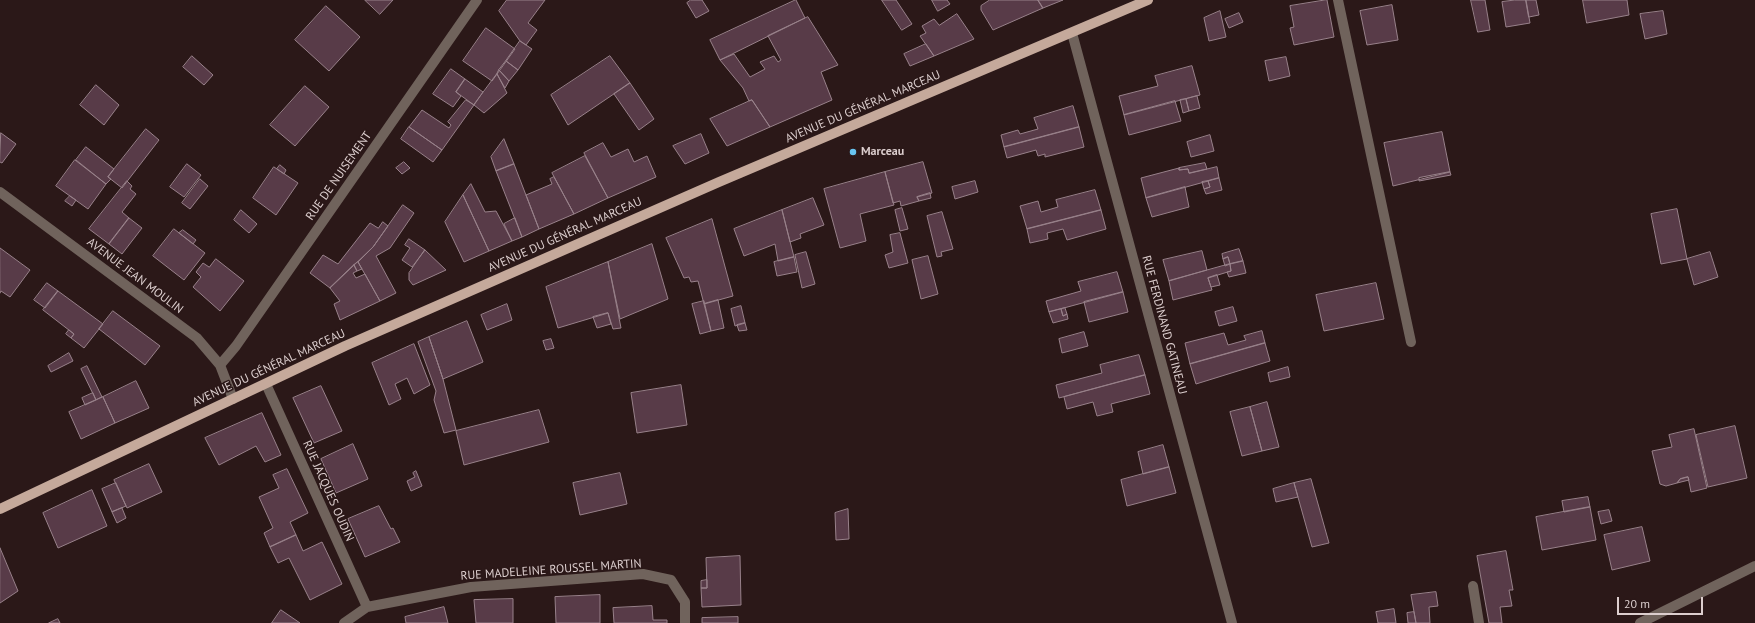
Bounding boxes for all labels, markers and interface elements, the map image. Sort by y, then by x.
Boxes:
street label: AVENUE DU GÉNÉRAL MARCEAU [783,68,943,146]
street label: RUE DE NUISEMENT [303,129,375,223]
place label: Marceau [861,145,904,159]
marker: Marceau [848,147,858,157]
street label: AVENUE DU GÉNÉRAL MARCEAU [486,194,644,276]
street label: AVENUE JEAN MOULIN [84,235,186,317]
street label: RUE FERDINAND GATINEAU [1139,254,1189,396]
street label: AVENUE DU GÉNÉRAL MARCEAU [190,326,348,410]
street label: RUE JACQUES OUDIN [299,438,357,544]
street label: RUE MADELEINE ROUSSEL MARTIN [460,556,642,584]
scale bar [1619,589,1705,615]
text: 20 m [1624,596,1650,611]

